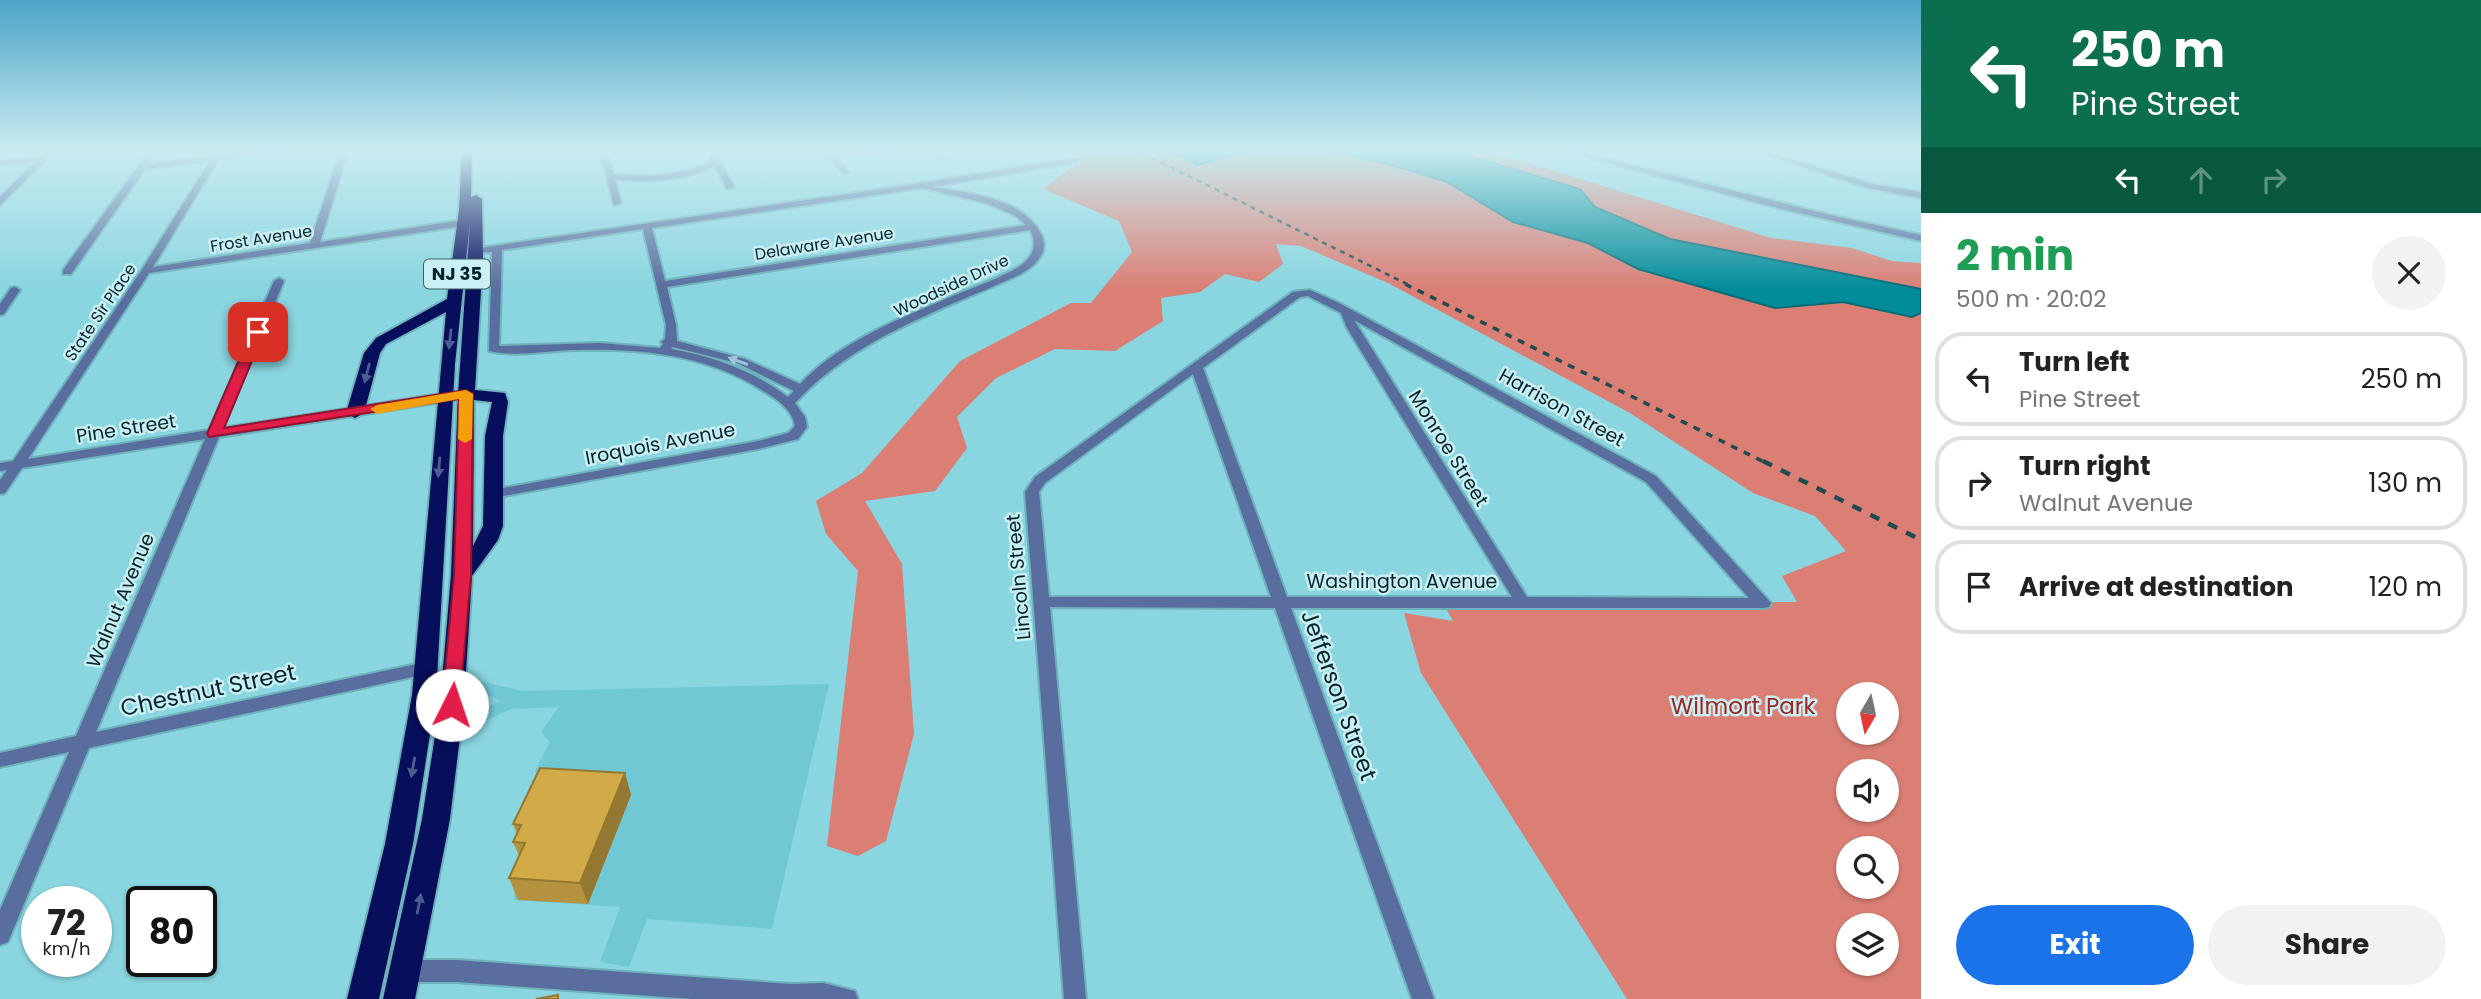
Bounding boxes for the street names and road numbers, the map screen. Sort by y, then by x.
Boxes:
street label: Frost Avenue [209,219,314,258]
street label: Delaware Avenue [753,221,895,266]
street label: Woodside Drive [890,249,1012,322]
street label: State Sir Place [59,259,142,366]
road number: NJ 35 [424,260,490,288]
street label: Harrison Street [1494,362,1629,453]
street label: Monroe Street [1402,385,1495,512]
street label: Pine Street [74,407,178,450]
street label: Iroquois Avenue [583,416,737,471]
street label: Lincoln Street [1000,513,1037,641]
street label: Walnut Avenue [80,529,161,672]
street label: Washington Avenue [1307,568,1497,595]
street label: Jefferson Street [1293,605,1385,785]
street label: Chestnut Street [117,656,299,724]

